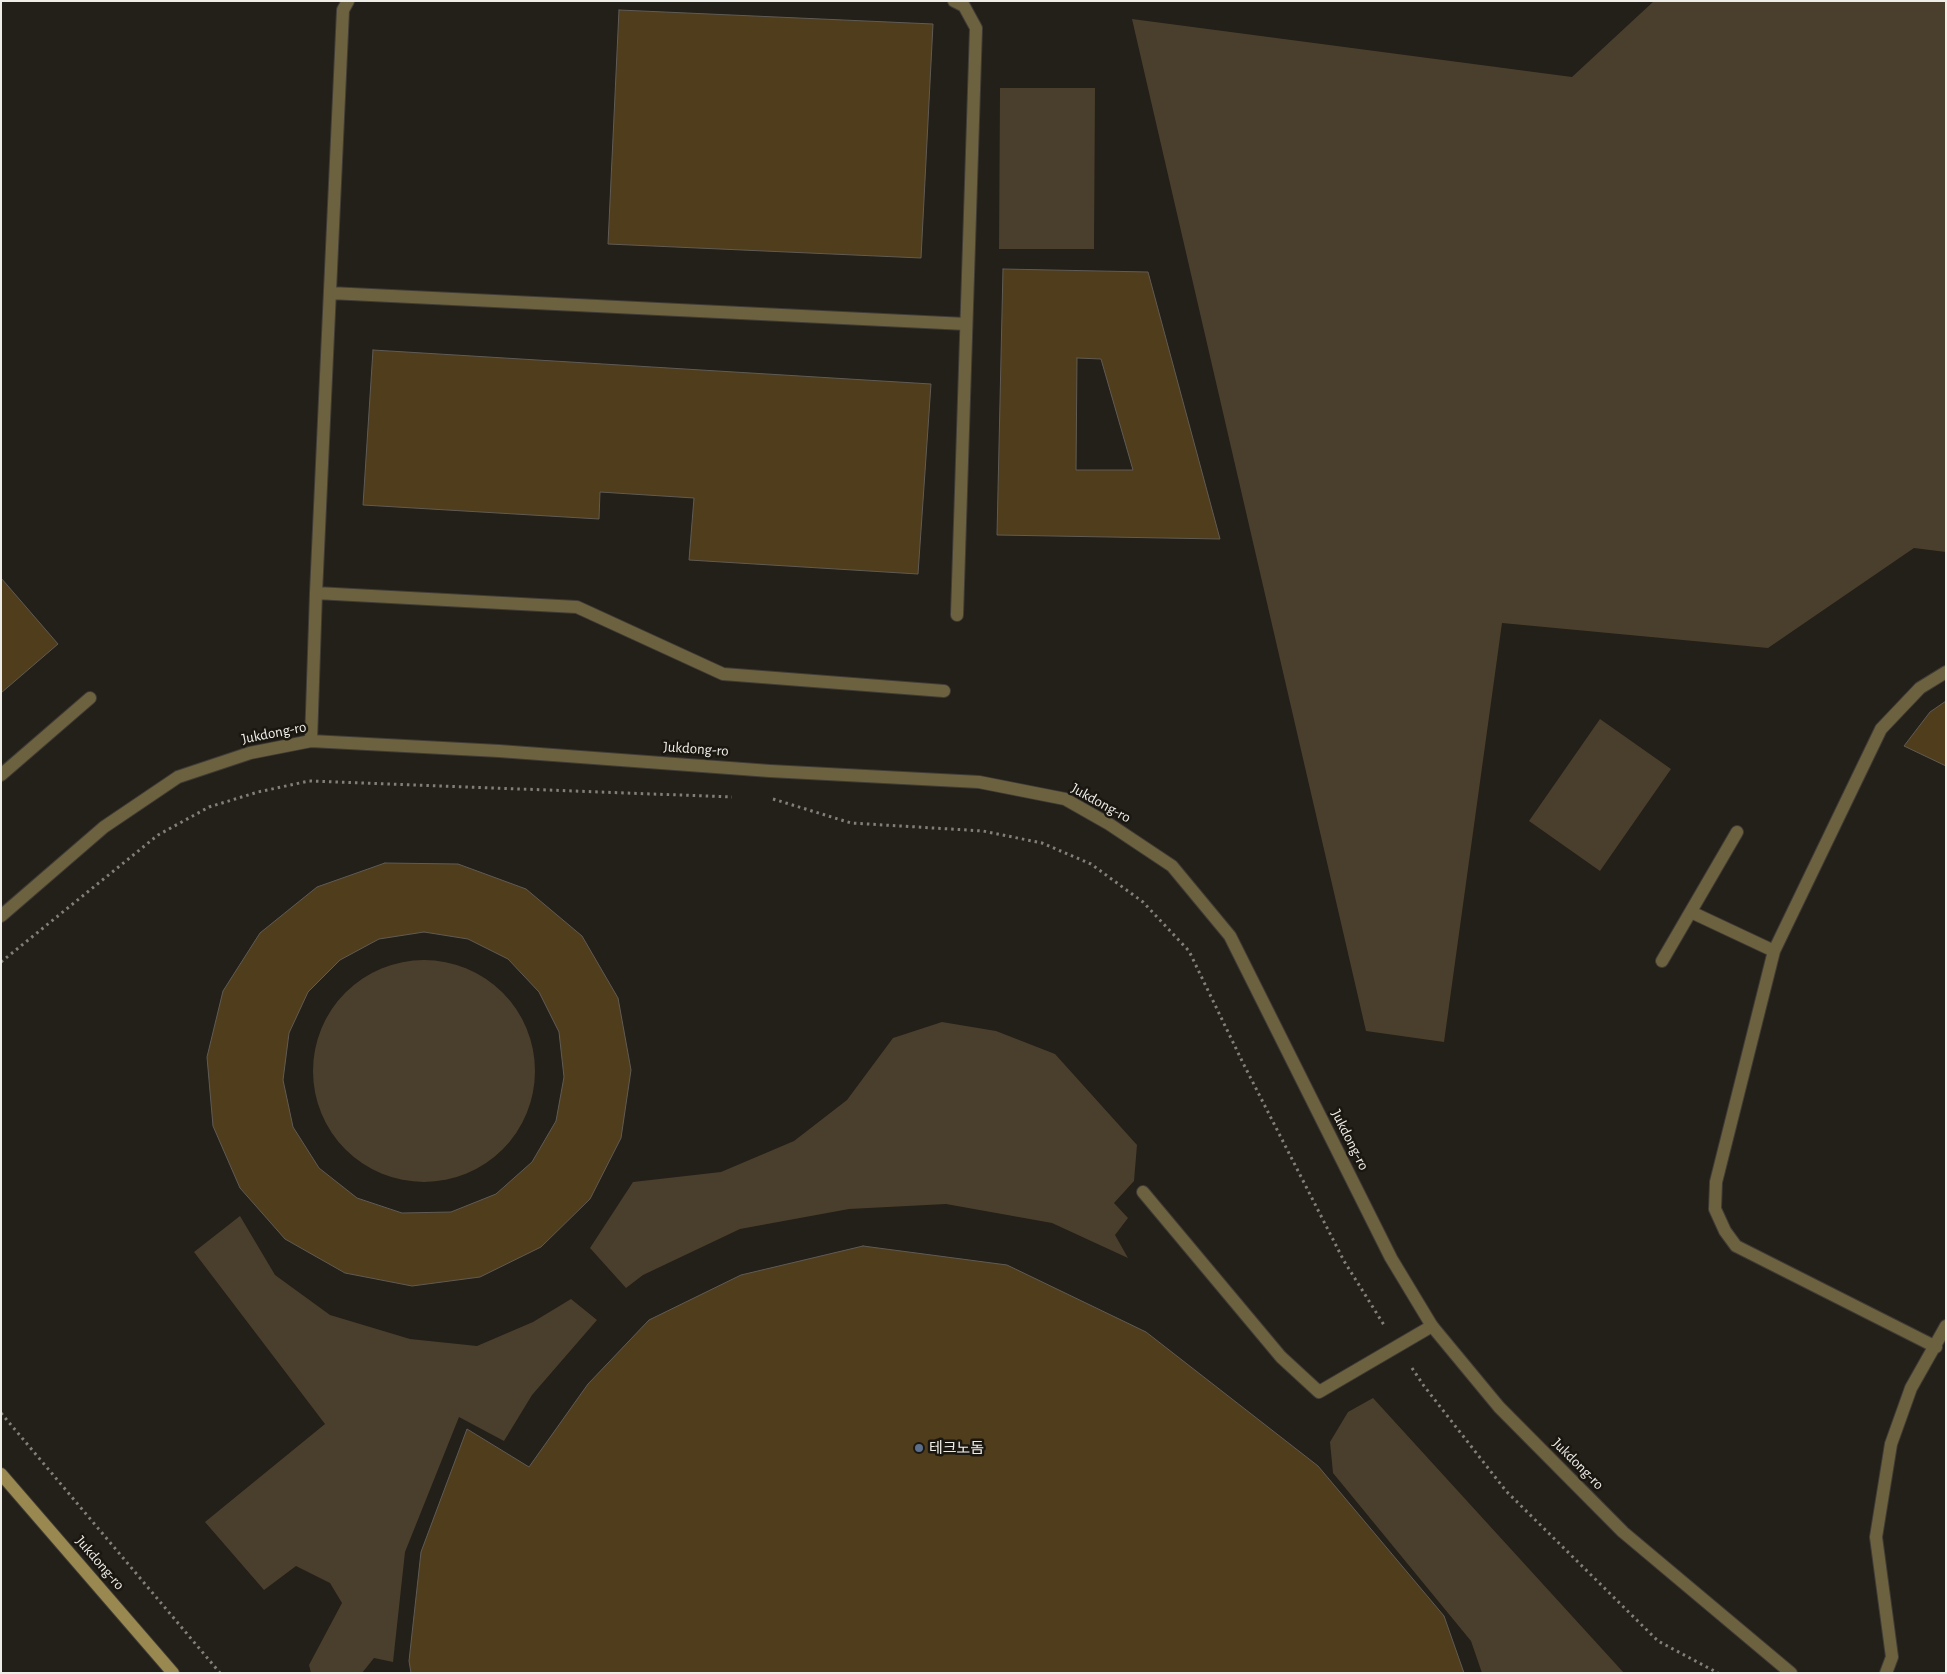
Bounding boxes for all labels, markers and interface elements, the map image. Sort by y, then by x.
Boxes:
street label: Jukdong-ro [240,718,308,748]
street label: Jukdong-ro [663,738,729,760]
street label: Jukdong-ro [1068,779,1134,827]
street label: Jukdong-ro [1327,1107,1373,1173]
street label: Jukdong-ro [1548,1434,1608,1494]
place label: 테크노돔 [929,1439,984,1457]
marker: 테크노돔 [913,1442,925,1454]
street label: Jukdong-ro [72,1532,128,1594]

